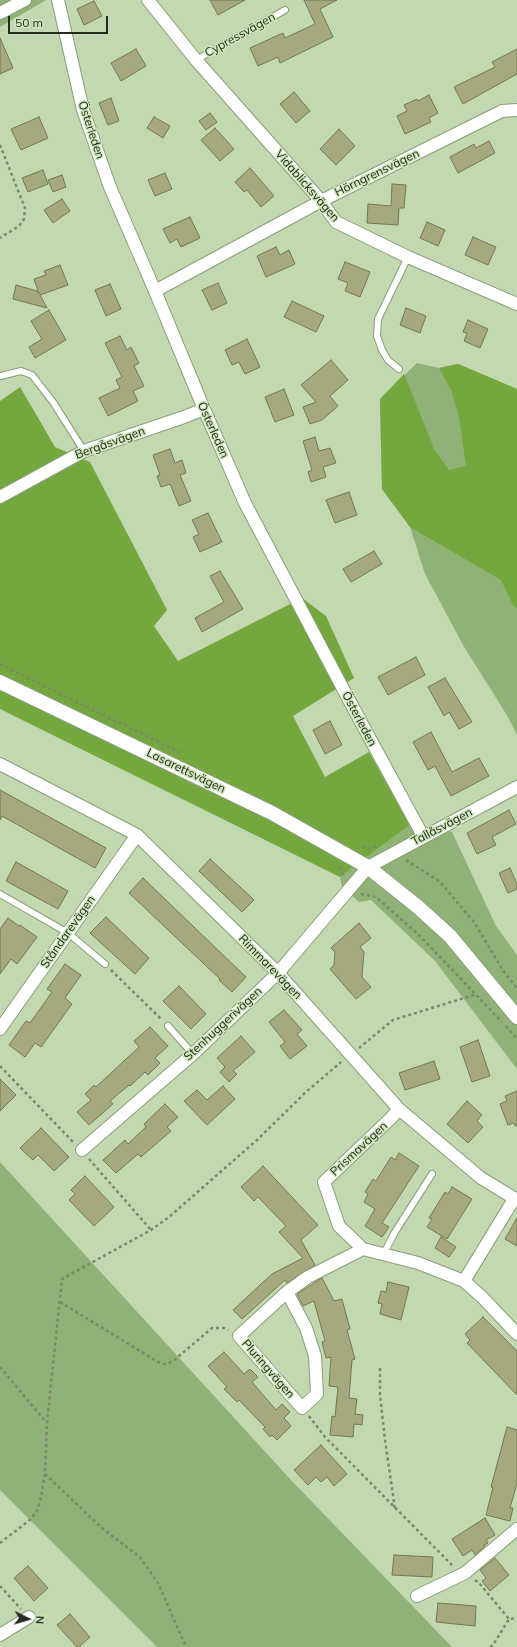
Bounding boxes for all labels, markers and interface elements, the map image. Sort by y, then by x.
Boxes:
scale bar [10,8,110,34]
street label: Cypressvägen [202,10,278,60]
text: 50 m [15,15,43,30]
street label: Österleden [75,99,107,161]
street label: Hörngrensvägen [332,146,422,200]
street label: Vidablicksvägen [272,147,342,225]
street label: Österleden [194,400,232,460]
street label: Bergåsvägen [73,424,147,462]
street label: Österleden [338,689,380,749]
street label: Lasarettsvägen [144,746,228,796]
street label: Tallåsvägen [409,805,475,849]
street label: Ståndarevägen [38,893,98,971]
street label: Rimmarevägen [235,932,305,1002]
street label: Stenhuggerivägen [181,984,265,1064]
street label: Prismavägen [327,1119,391,1179]
street label: Pluringvägen [238,1337,298,1401]
north arrow [8,1599,48,1639]
text: N [33,1615,47,1625]

